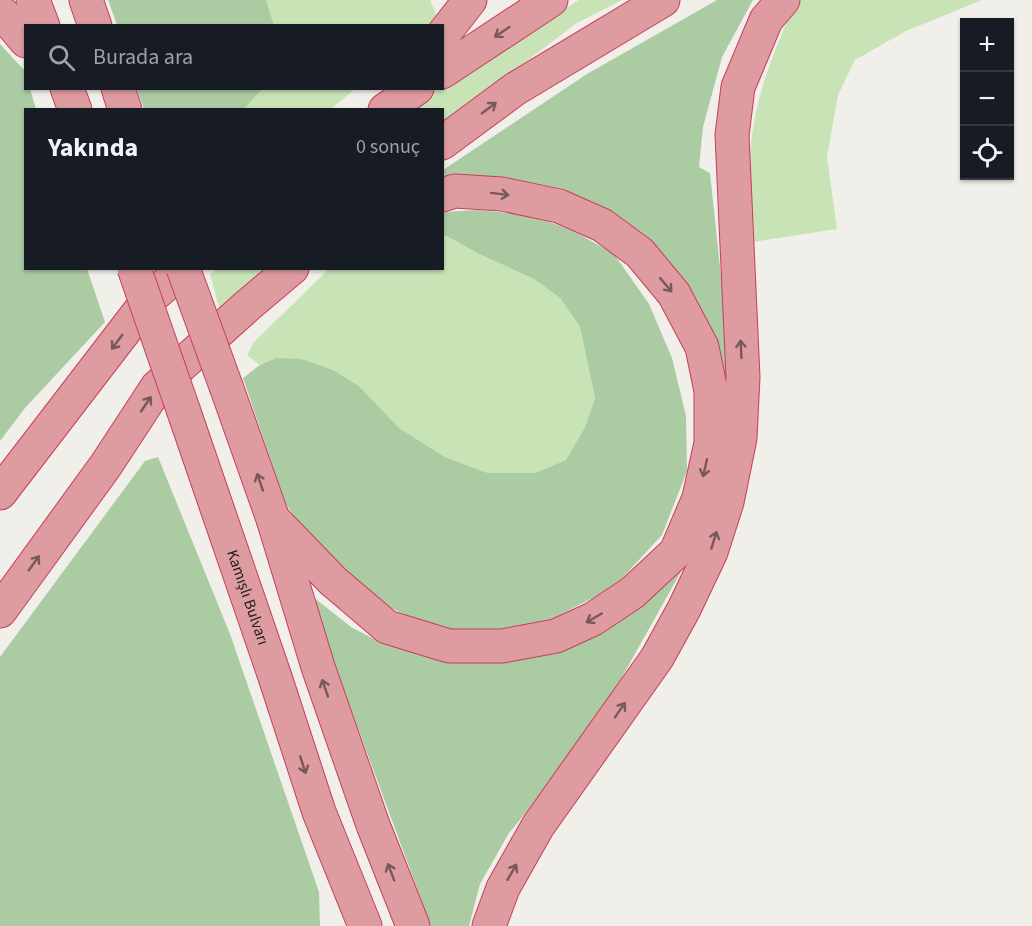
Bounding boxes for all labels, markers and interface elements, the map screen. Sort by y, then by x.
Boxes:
map controls [960,18,1014,180]
button: + [960,18,1014,72]
search box [24,24,444,90]
one-way arrow [494,26,511,38]
icon: search [45,41,78,74]
text: Burada ara [93,41,193,73]
button: − [960,72,1014,126]
one-way arrow [481,102,497,115]
button: locate [960,126,1014,180]
text: Yakında [48,129,138,166]
text: 0 sonuç [356,133,420,161]
one-way arrow [490,189,510,200]
one-way arrow [660,277,673,293]
one-way arrow [111,333,123,349]
one-way arrow [736,339,747,359]
one-way arrow [140,396,152,413]
one-way arrow [699,459,711,478]
one-way arrow [254,473,265,492]
one-way arrow [710,531,721,550]
street label: Kamışlı Bulvarı [221,547,274,648]
one-way arrow [28,556,40,572]
one-way arrow [586,612,603,624]
one-way arrow [319,679,330,698]
one-way arrow [614,703,626,719]
one-way arrow [299,755,310,774]
one-way arrow [385,863,396,881]
one-way arrow [506,864,518,881]

